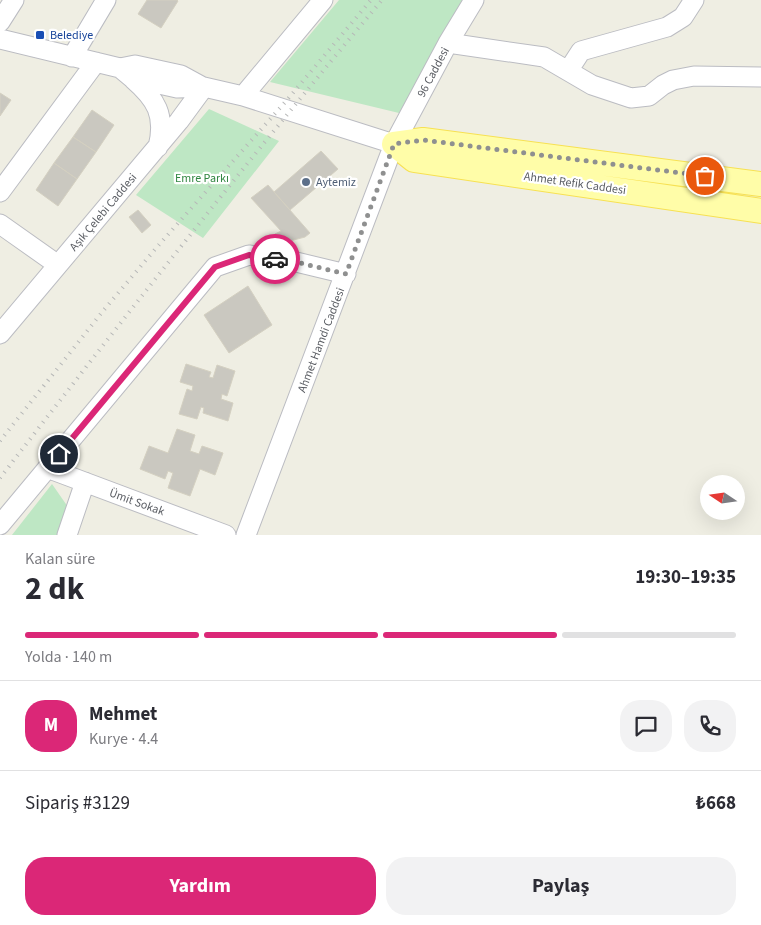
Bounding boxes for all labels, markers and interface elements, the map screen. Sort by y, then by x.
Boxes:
place label: Belediye [50,27,93,44]
marker: Belediye [34,29,46,41]
street label: 96 Caddesi [413,44,454,100]
pin [684,155,726,197]
icon: bag [691,162,719,190]
street label: Ahmet Refik Caddesi [523,168,627,199]
street label: Aşık Çelebi Caddesi [66,170,141,255]
park label: Emre Parkı [175,170,229,187]
place label: Aytemiz [316,174,356,191]
marker: Aytemiz [300,176,312,188]
courier [250,234,300,284]
icon: car [261,245,289,273]
street label: Ahmet Hamdi Caddesi [294,285,349,395]
pin [38,433,80,475]
icon: home [45,440,73,468]
north arrow [700,475,745,520]
map controls [700,475,745,520]
street label: Ümit Sokak [107,485,167,520]
text: Kalan süre [25,548,95,570]
text: 19:30–19:35 [635,564,736,591]
text: 2 dk [25,566,84,612]
text: Yolda · 140 m [25,646,112,668]
button: chat [620,700,672,752]
button: phone [684,700,736,752]
text: Mehmet [89,701,157,728]
text: M [44,712,58,739]
text: Kurye · 4.4 [89,728,158,750]
text: Sipariş #3129 [25,790,130,817]
text: ₺668 [696,790,736,817]
button: Yardım [25,857,376,915]
button: Paylaş [386,857,736,915]

